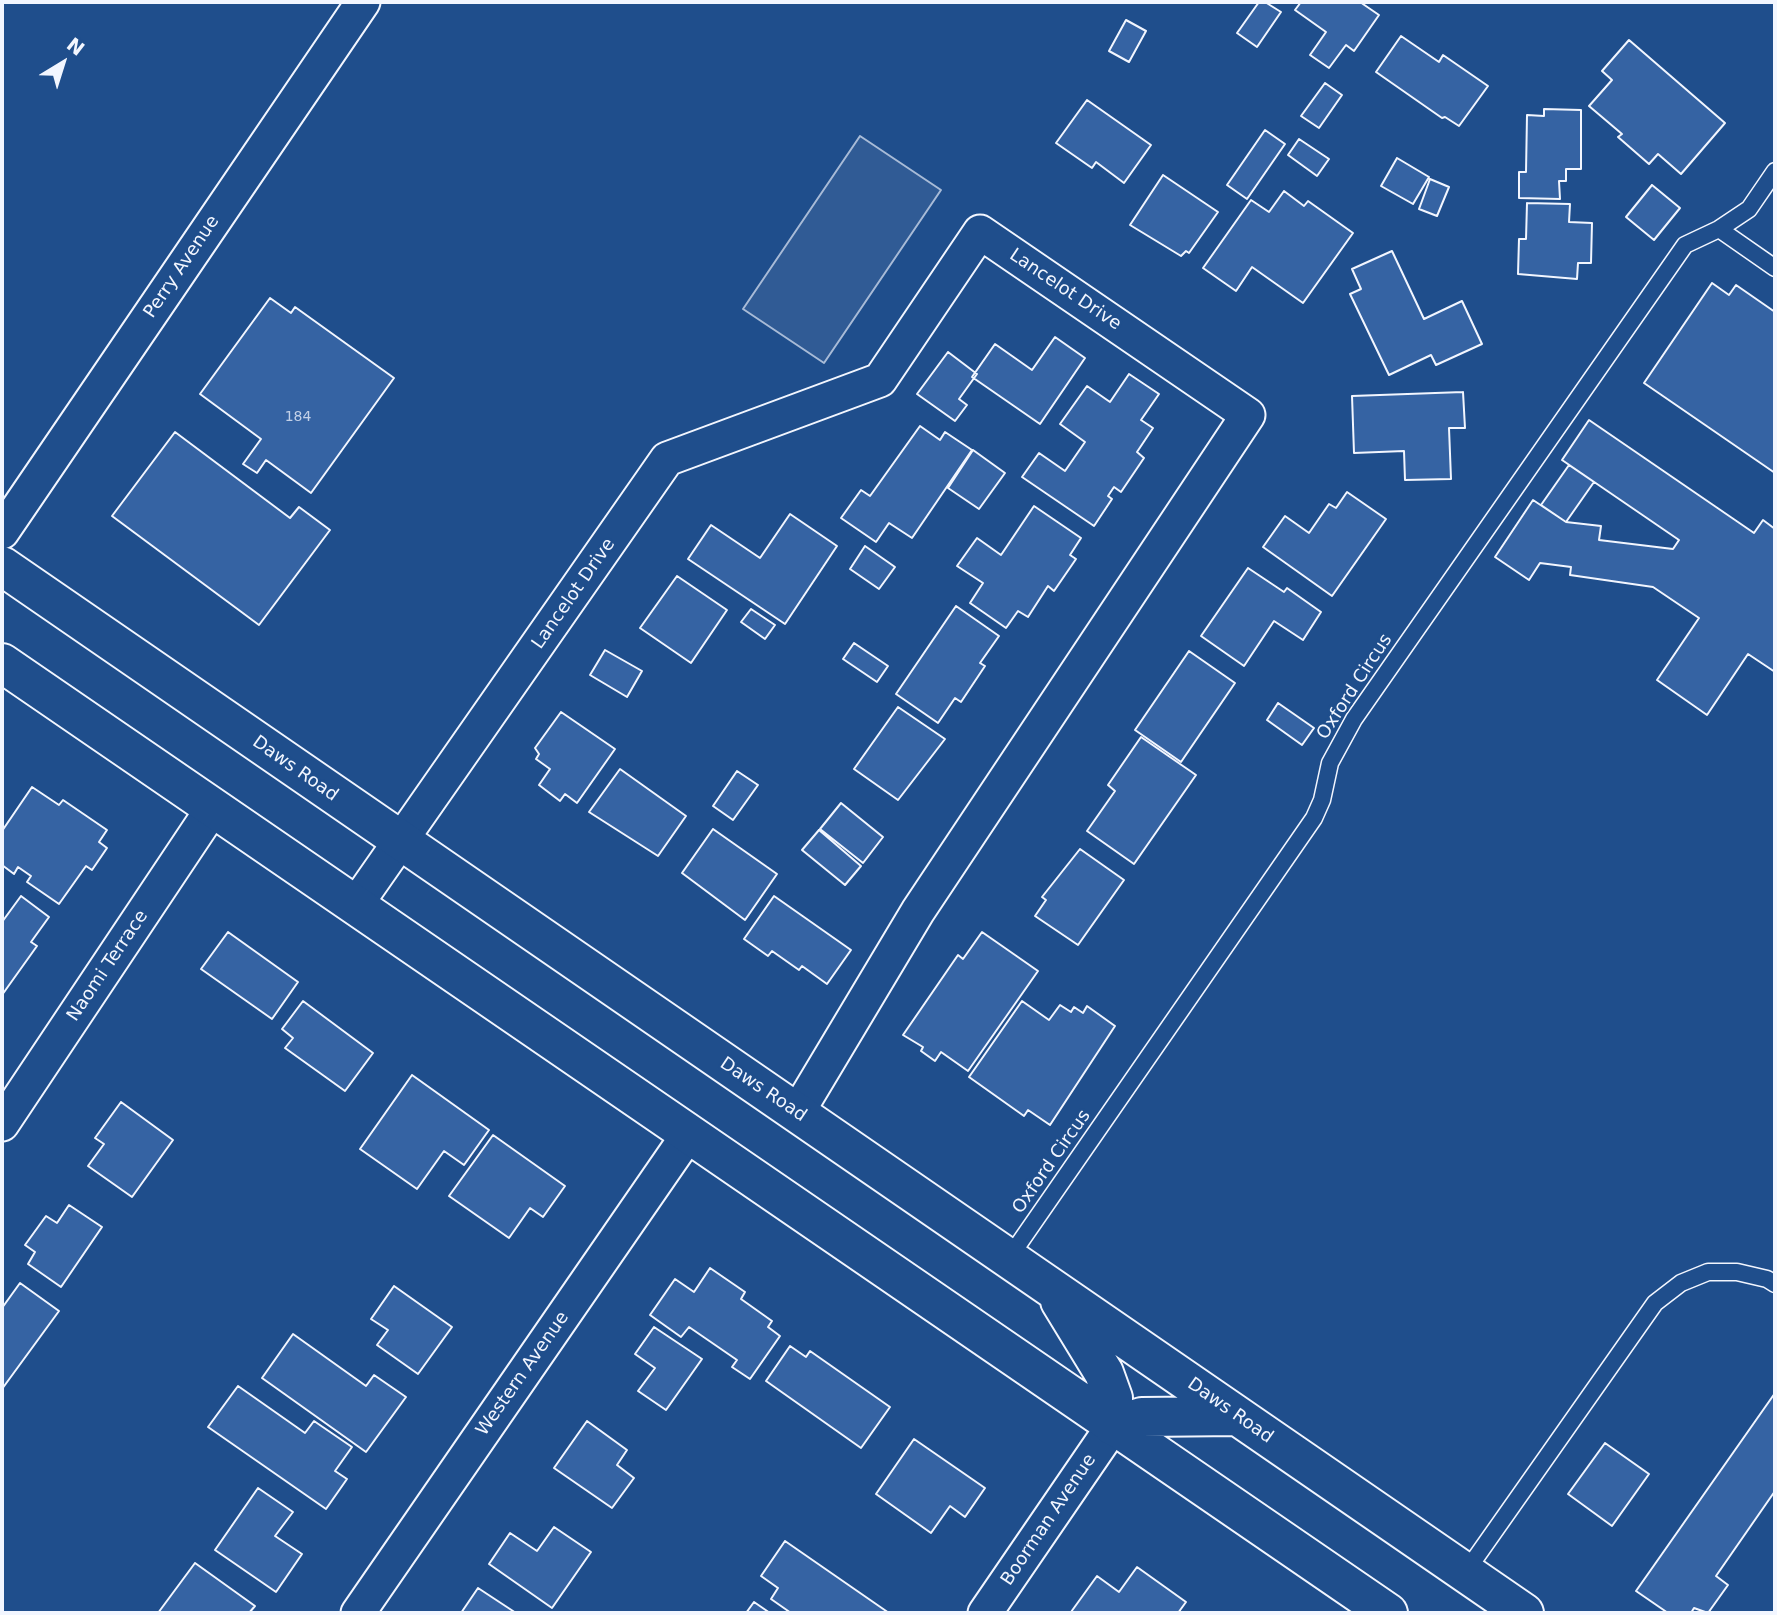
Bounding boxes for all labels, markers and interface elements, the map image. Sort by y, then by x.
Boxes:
north arrow [28,28,98,98]
text: N [63,33,89,60]
street label: Perry Avenue [140,212,224,322]
street label: Lancelot Drive [1005,245,1125,335]
house number: 184 [285,409,311,425]
street label: Lancelot Drive [528,534,620,654]
street label: Oxford Circus [1313,630,1397,744]
street label: Daws Road [248,732,342,806]
street label: Naomi Terrace [63,906,153,1026]
street label: Daws Road [716,1053,810,1127]
street label: Oxford Circus [1008,1106,1096,1218]
street label: Western Avenue [472,1308,574,1440]
street label: Daws Road [1183,1374,1277,1448]
street label: Boorman Avenue [997,1450,1101,1590]

